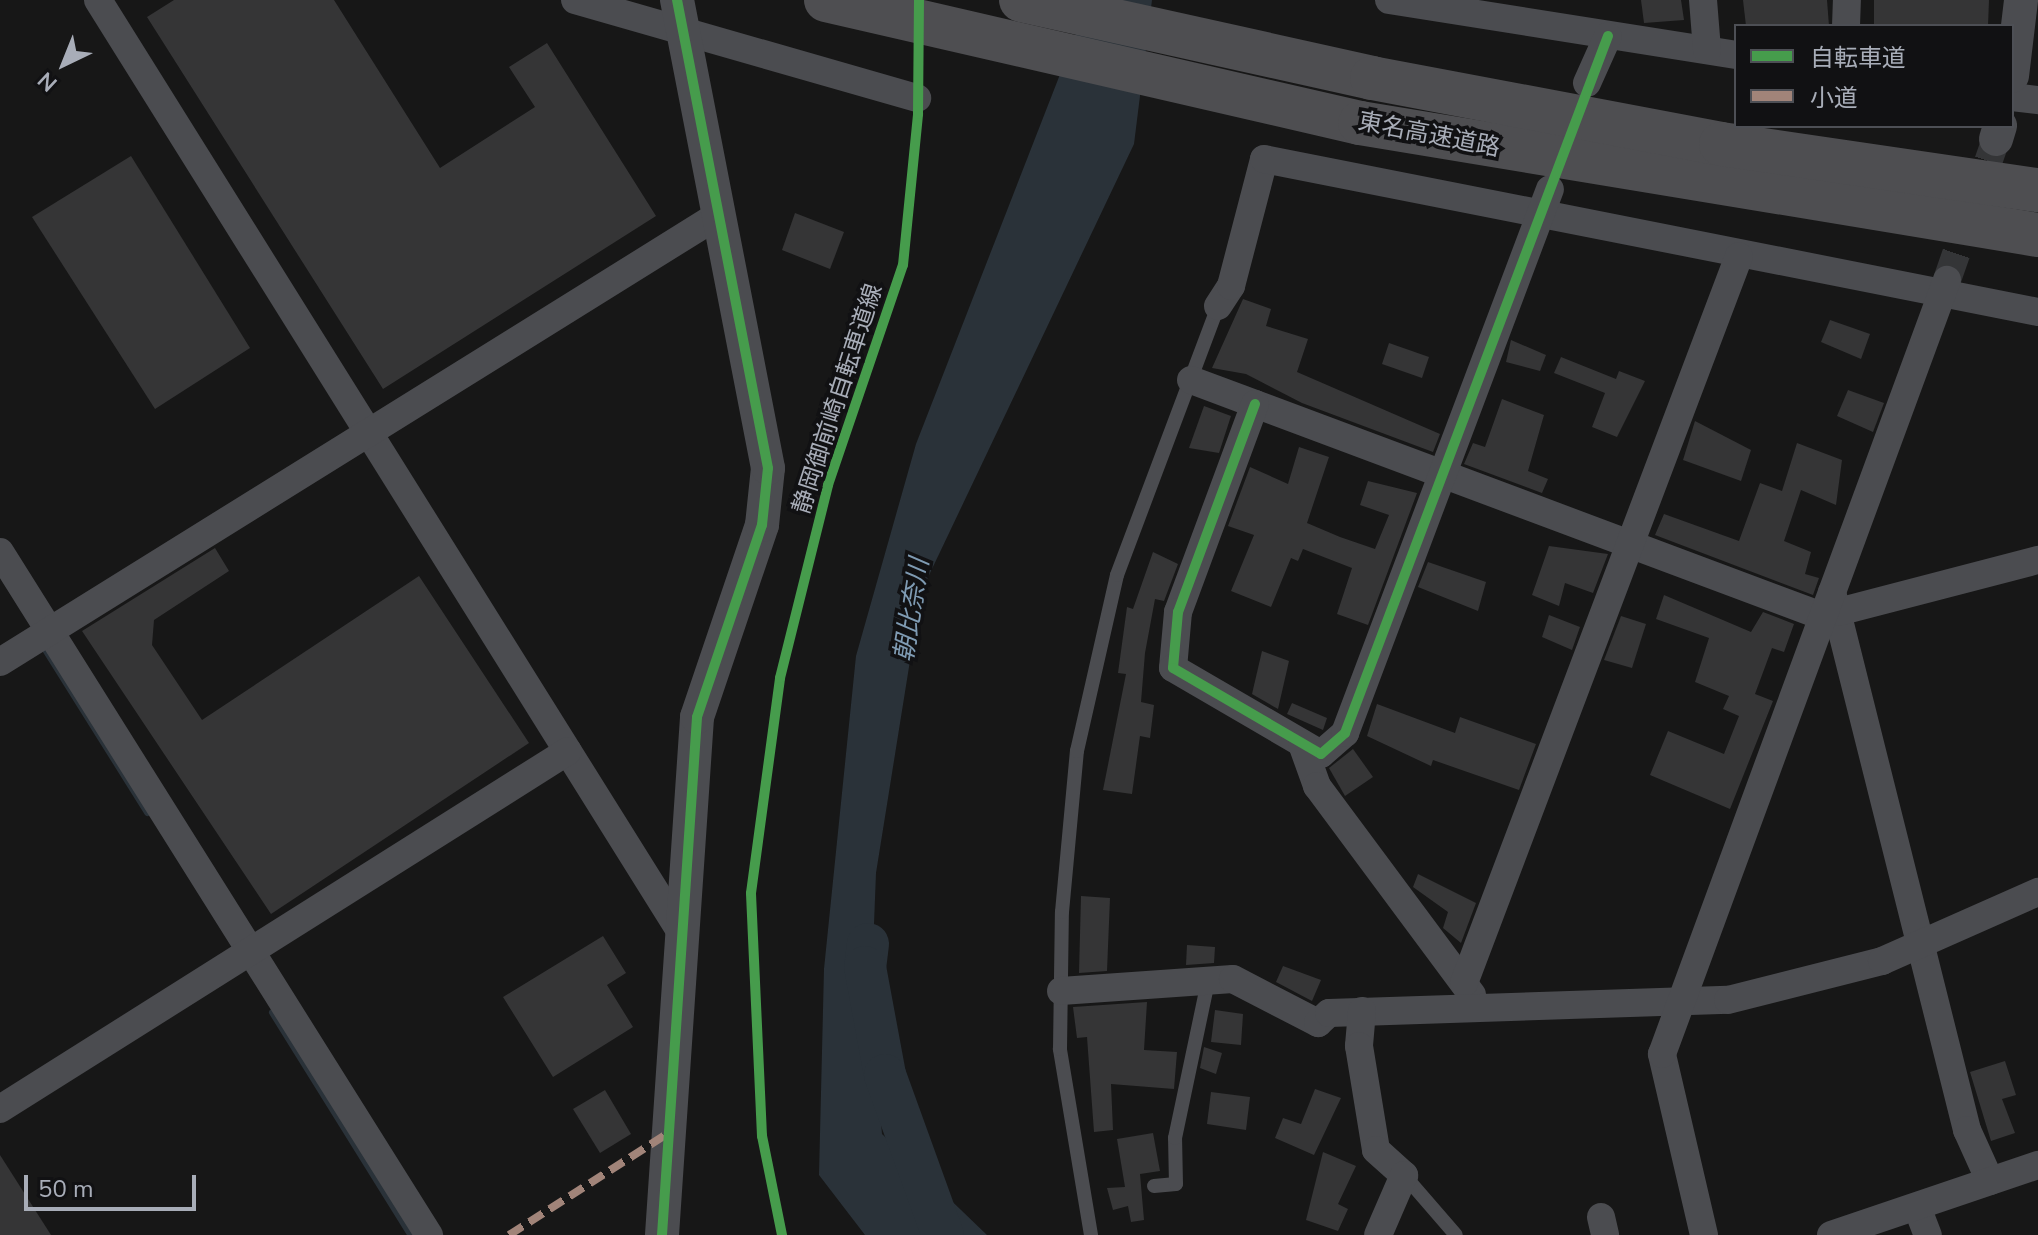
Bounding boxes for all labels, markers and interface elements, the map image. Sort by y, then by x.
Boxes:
north arrow [24,24,104,104]
legend [1734,24,2014,128]
text: 自転車道 [1810,42,1906,74]
text: N [31,65,64,98]
text: 小道 [1810,82,1858,114]
street label: 東名高速道路 [1356,107,1502,163]
street label: 静岡御前崎自転車道線 [787,280,889,518]
water label: 朝比奈川 [888,556,936,664]
scale bar [28,1159,200,1209]
text: 50 m [38,1173,94,1205]

